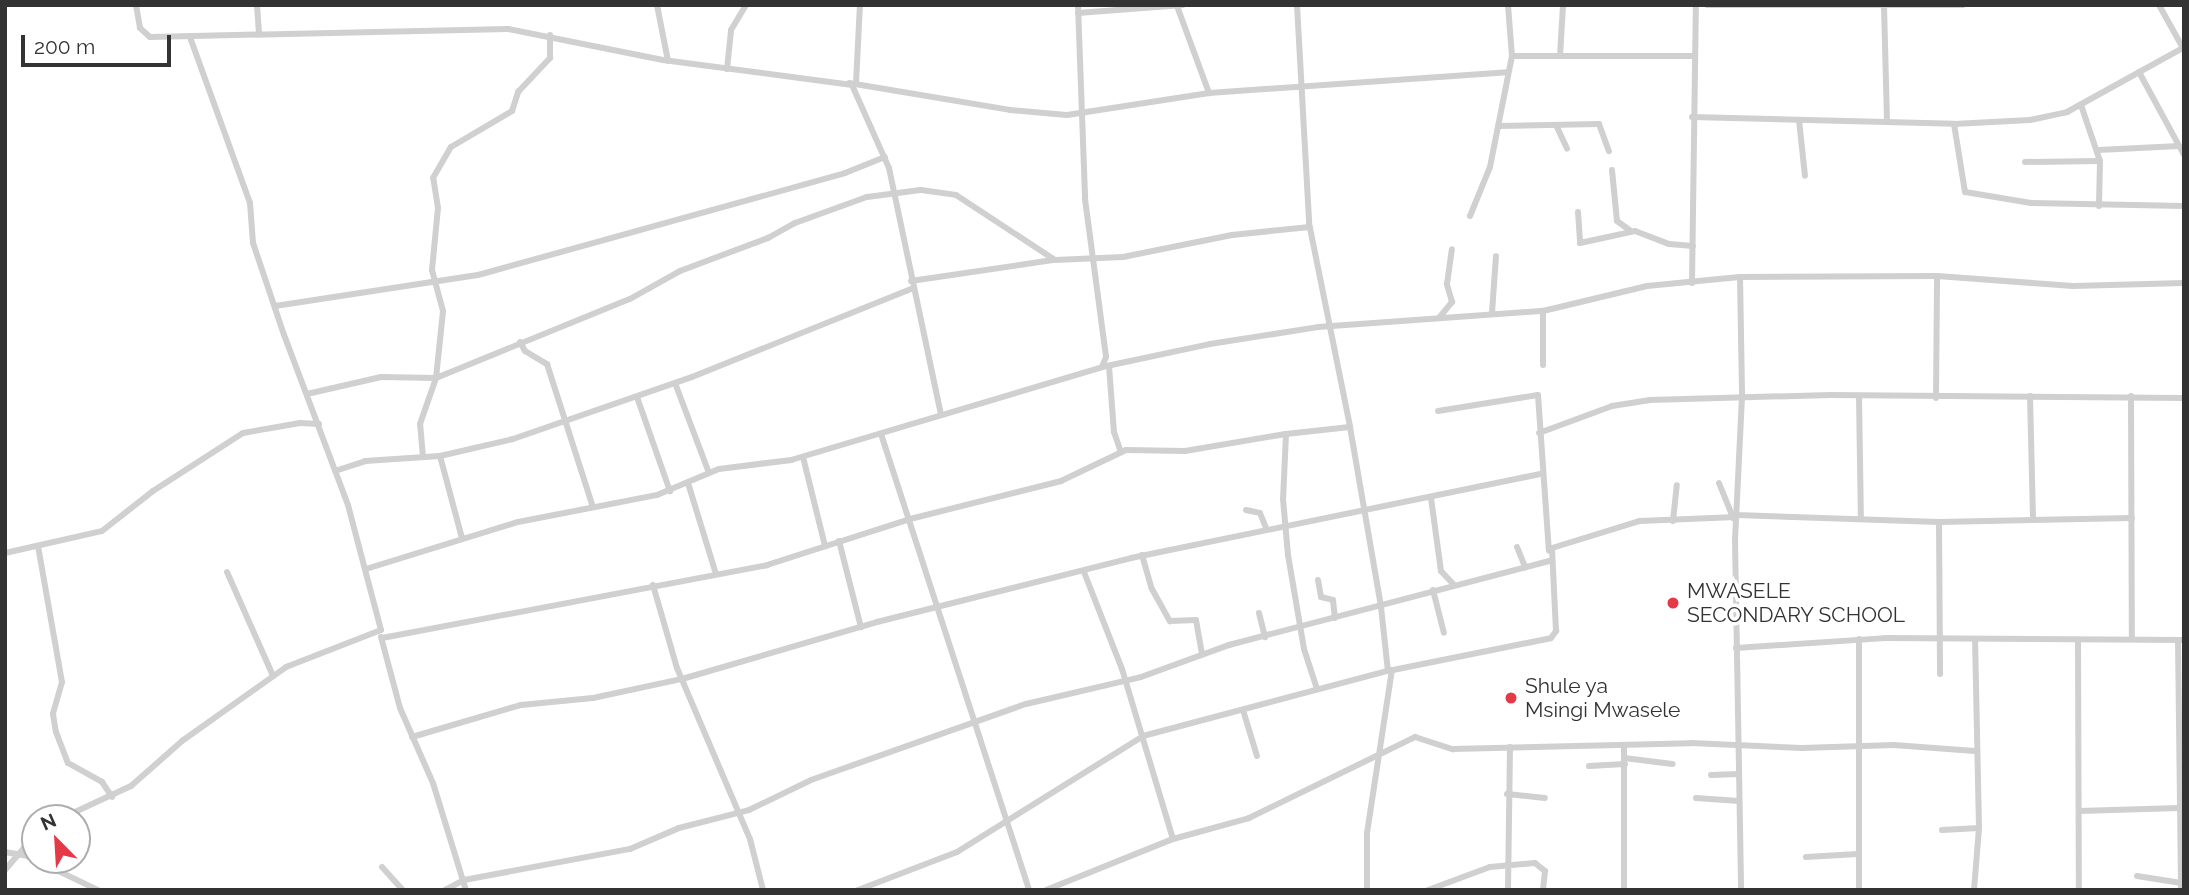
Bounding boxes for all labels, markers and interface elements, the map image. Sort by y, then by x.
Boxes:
scale bar [24,21,175,65]
text: 200 m [34,34,95,59]
place label: MWASELE SECONDARY SCHOOL [1687,578,1906,628]
marker: MWASELE SECONDARY SCHOOL [1665,595,1681,611]
place label: Shule ya Msingi Mwasele [1525,673,1680,723]
marker: Shule ya Msingi Mwasele [1503,690,1519,706]
north arrow [21,804,91,874]
text: N [37,809,59,835]

